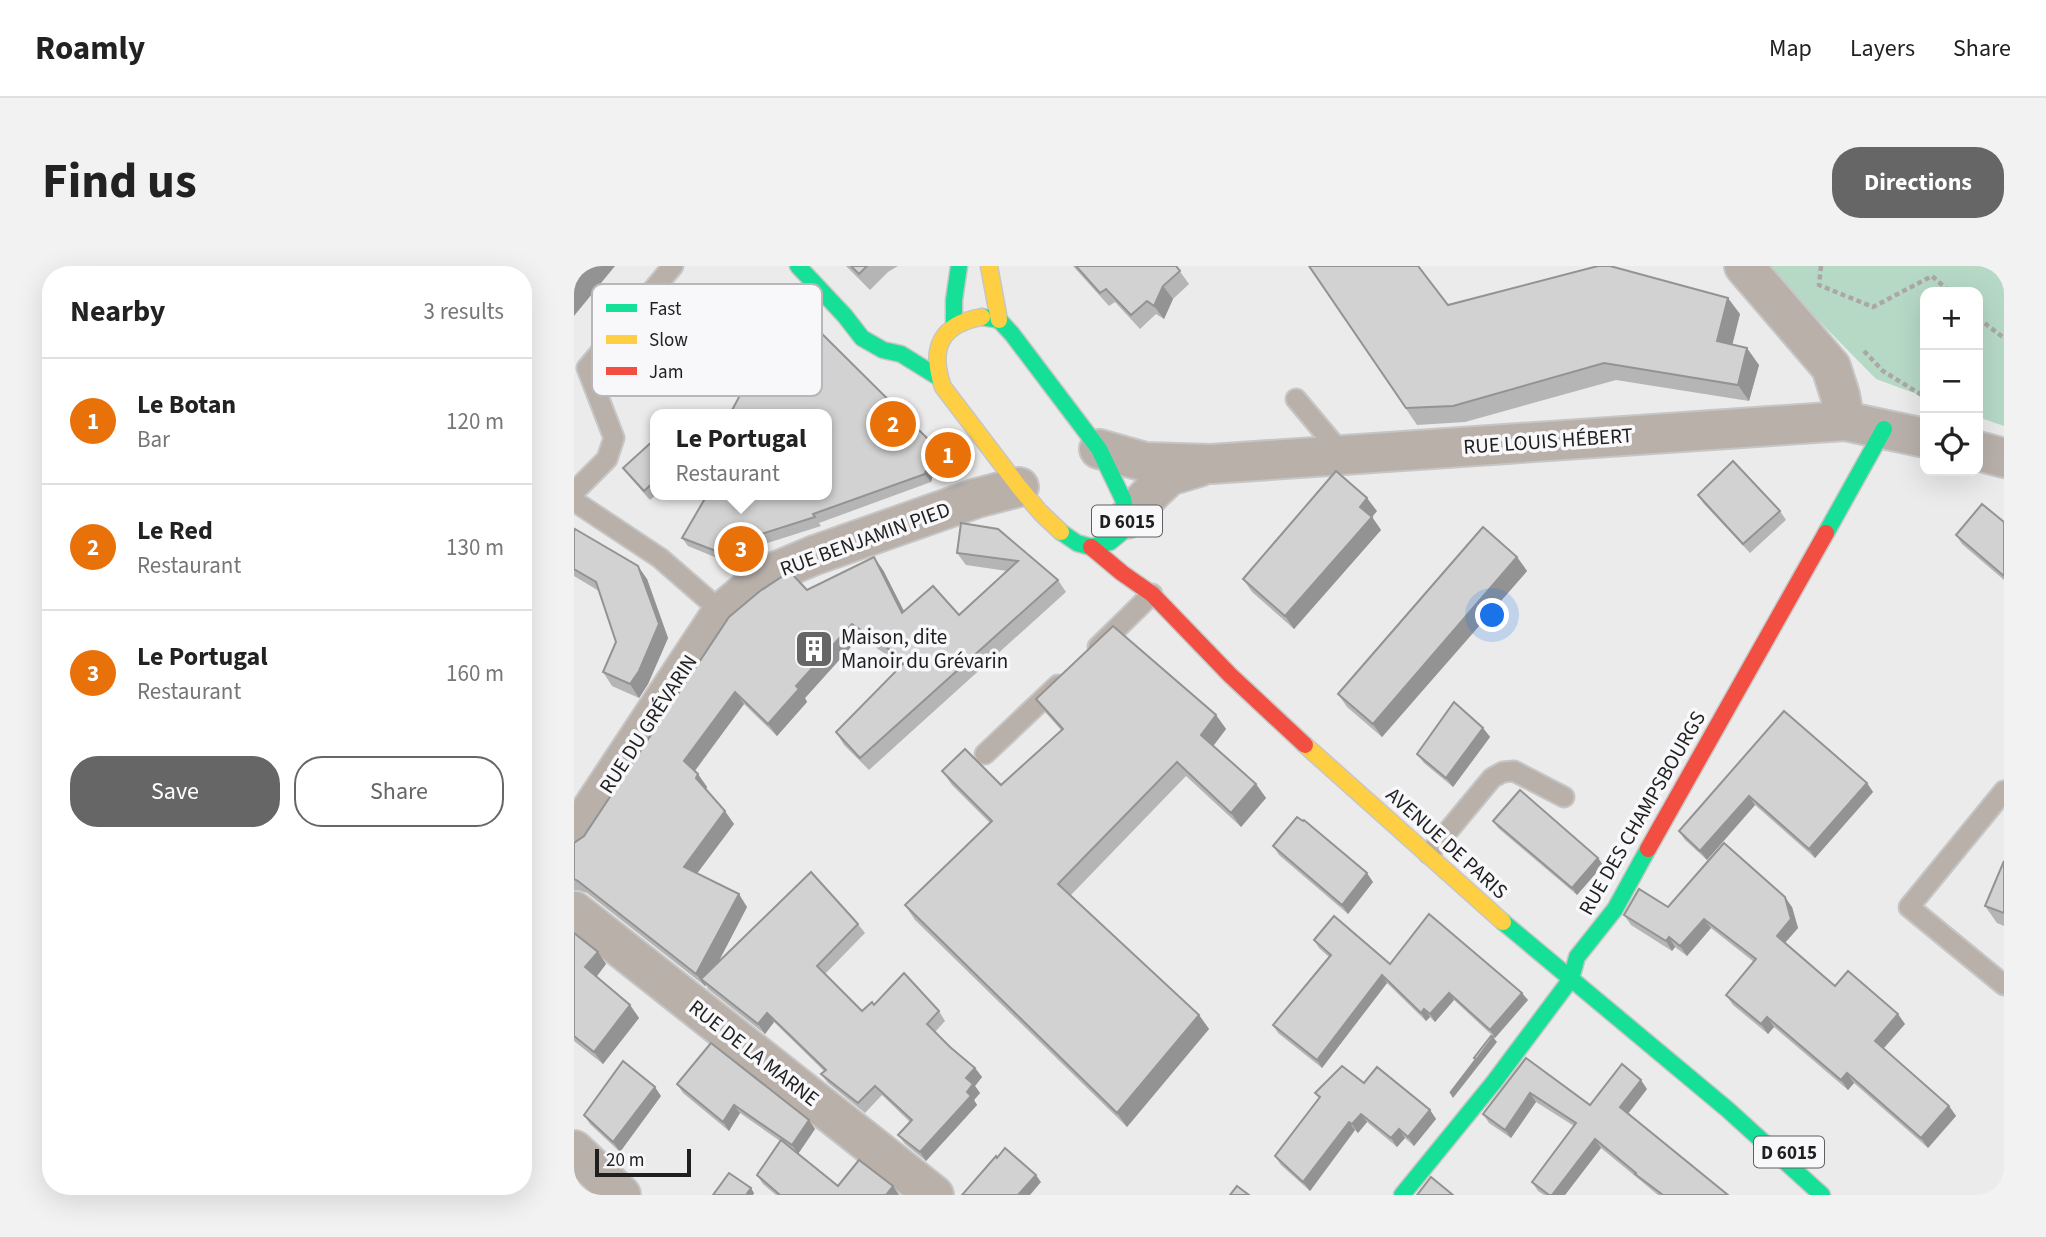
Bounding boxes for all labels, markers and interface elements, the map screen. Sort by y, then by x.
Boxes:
text: Roamly [35,25,145,72]
text: Map [1769,31,1812,66]
text: Layers [1850,31,1915,66]
text: Share [1953,31,2011,66]
text: Find us [42,147,197,217]
button: Directions [1832,147,2004,218]
legend [592,284,822,396]
map controls [1920,287,1983,476]
button: + [1920,287,1983,350]
text: Nearby [70,290,165,333]
text: 3 results [424,295,504,328]
text: Fast [649,296,682,323]
text: Slow [649,327,688,354]
button: − [1920,350,1983,413]
text: Jam [649,359,683,386]
text: Le Botan [137,386,236,423]
pin: 2 [870,398,916,450]
text: 1 [87,405,99,438]
text: 120 m [446,405,504,438]
popup [650,409,832,500]
button: locate [1920,413,1983,476]
text: Le Portugal [676,420,806,457]
street label: RUE LOUIS HÉBERT [1462,420,1634,462]
text: Bar [137,423,170,456]
pin: 1 [925,429,971,481]
text: Restaurant [676,457,780,490]
street label: RUE BENJAMIN PIED [776,494,954,584]
road number: D 6015 [1092,506,1162,536]
text: Le Red [137,512,213,549]
pin: 3 [718,523,764,575]
text: 2 [87,531,99,564]
text: 130 m [446,531,504,564]
text: Restaurant [137,549,241,582]
your location [1475,598,1509,632]
place label: Maison, dite Manoir du Grévarin [841,622,1008,676]
building icon: Maison, dite Manoir du Grévarin [793,628,835,670]
text: Le Portugal [137,638,268,675]
street label: RUE DU GRÉVARIN [592,649,704,799]
text: 3 [87,657,99,690]
text: 160 m [446,657,504,690]
text: Restaurant [137,675,241,708]
street label: RUE DES CHAMPSBOURGS [1571,705,1713,921]
button: Save [70,756,280,827]
button: Share [294,756,504,827]
street label: AVENUE DE PARIS [1380,780,1514,906]
street label: RUE DE LA MARNE [682,993,826,1113]
road number: D 6015 [1754,1136,1824,1168]
scale bar [595,1146,691,1178]
text: 20 m [606,1147,644,1174]

